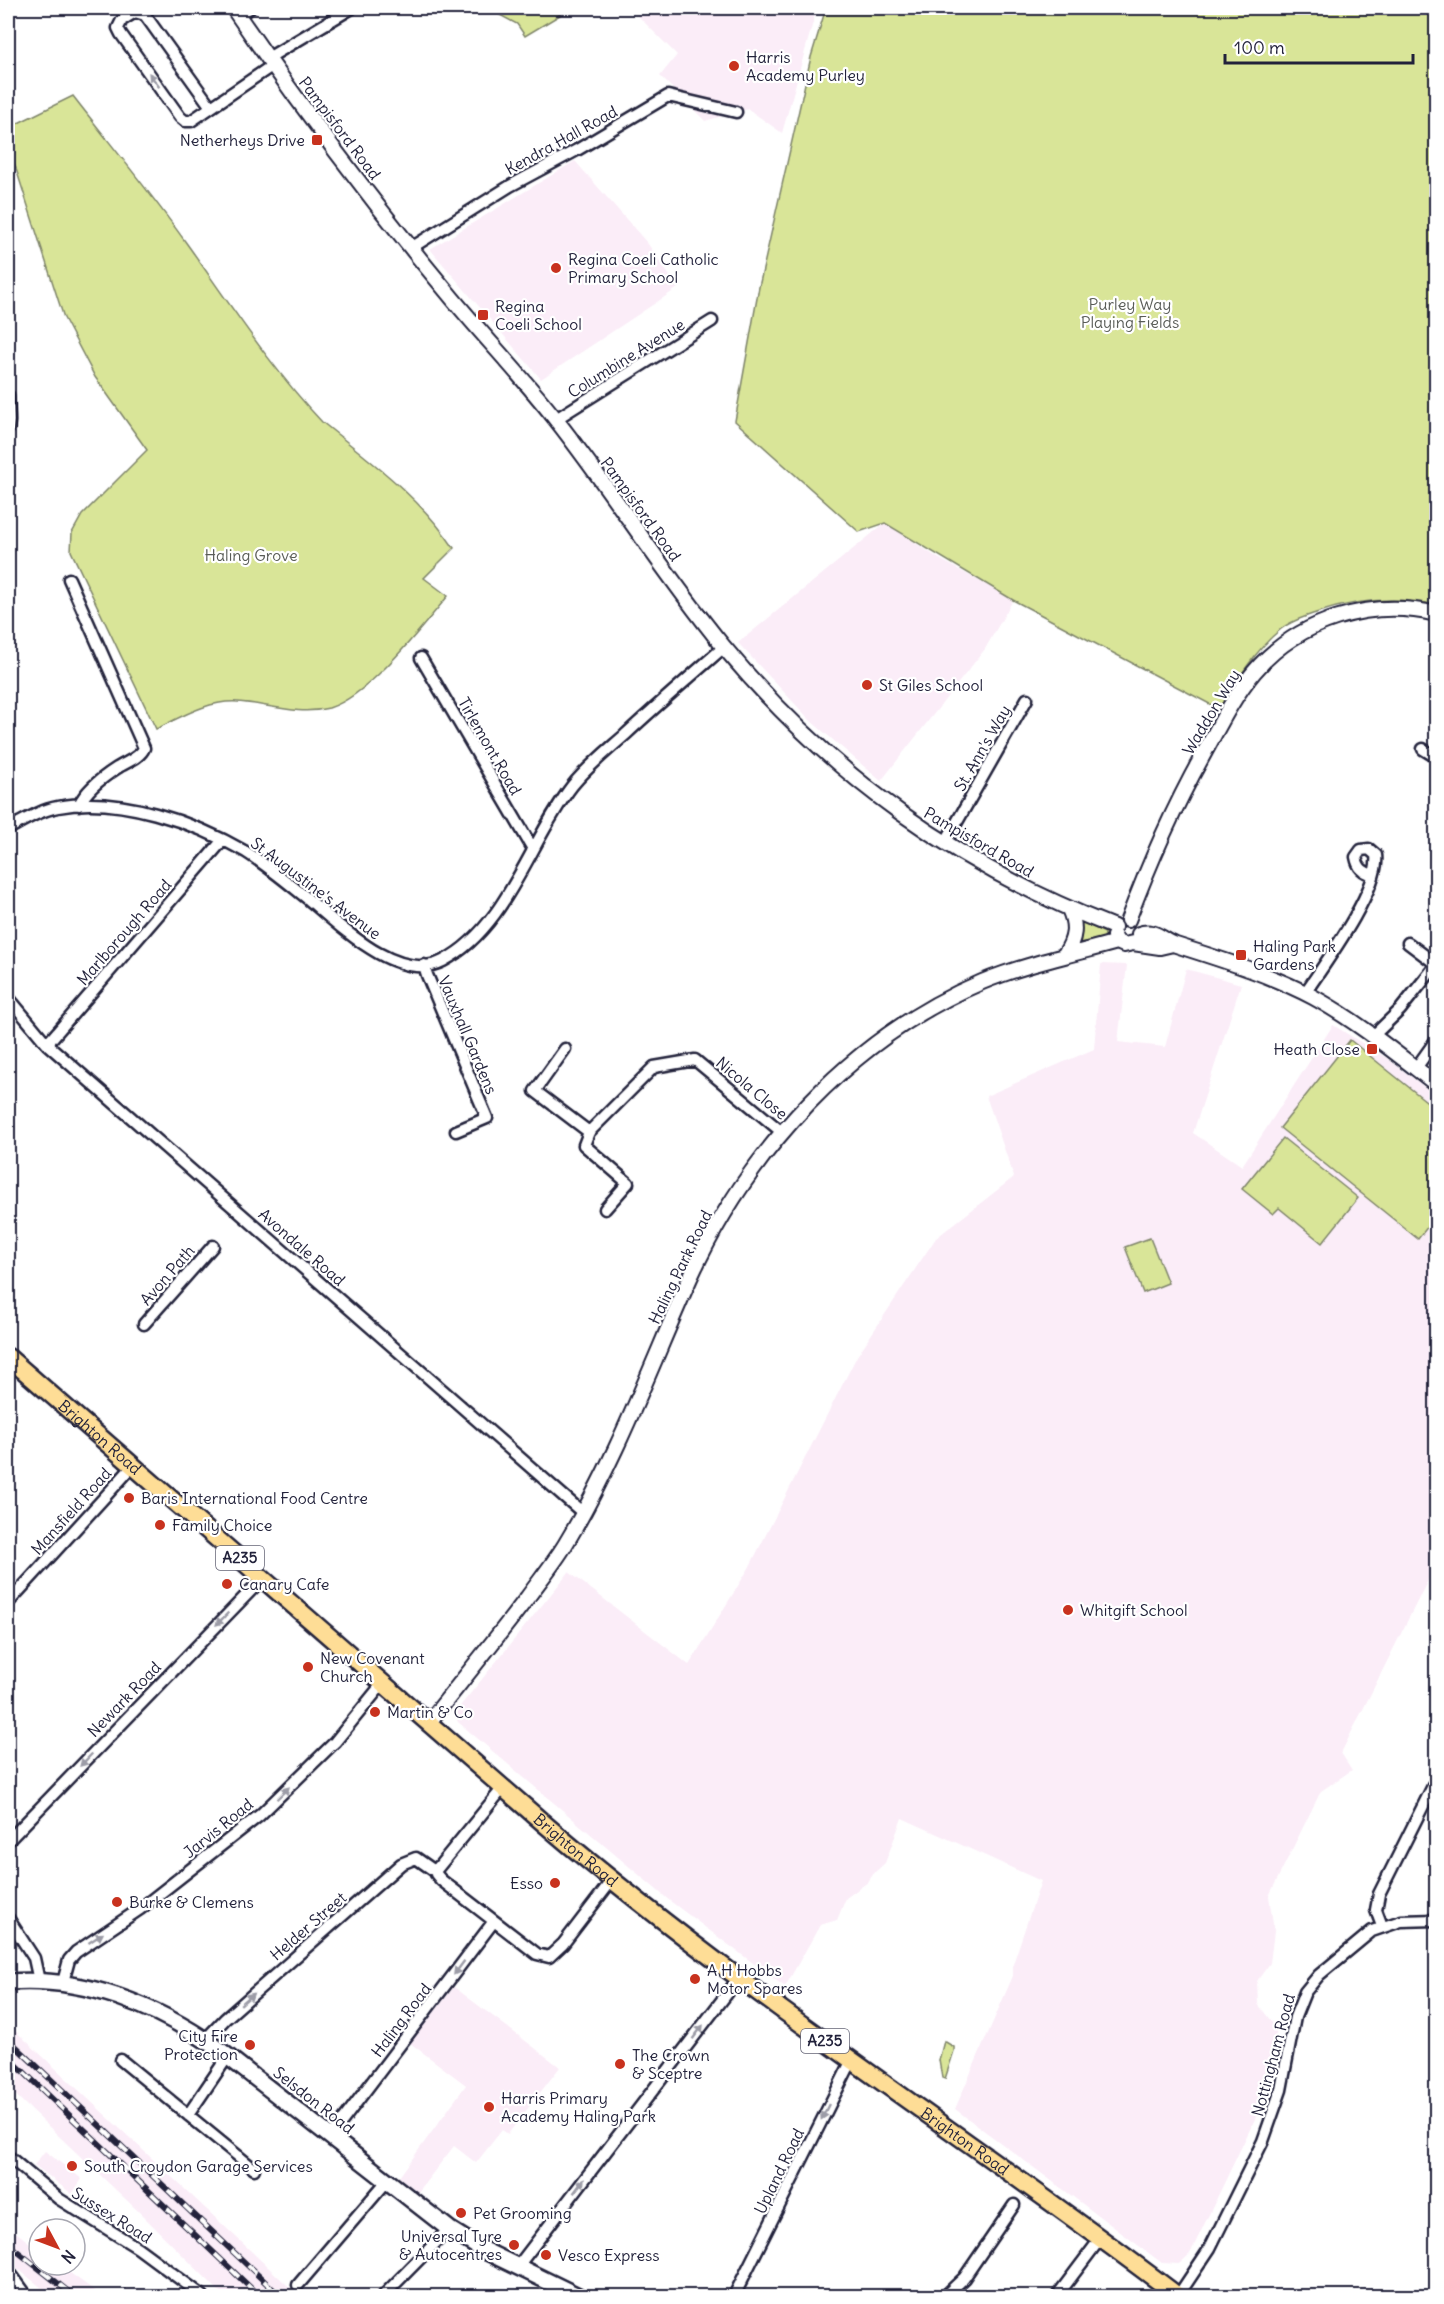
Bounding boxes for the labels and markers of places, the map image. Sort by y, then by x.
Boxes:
place label: Harris Academy Purley [746,47,865,85]
marker: Harris Academy Purley [727,59,741,73]
place label: Netherheys Drive [180,130,305,150]
marker: Netherheys Drive [310,133,324,147]
place label: Regina Coeli Catholic Primary School [568,249,719,287]
marker: Regina Coeli Catholic Primary School [549,261,563,275]
place label: Regina Coeli School [495,296,582,334]
marker: Regina Coeli School [476,308,490,322]
place label: St Giles School [879,675,983,695]
marker: St Giles School [860,678,874,692]
place label: Haling Park Gardens [1253,936,1336,974]
marker: Haling Park Gardens [1234,948,1248,962]
place label: Heath Close [1273,1039,1360,1059]
marker: Heath Close [1365,1042,1379,1056]
place label: Baris International Food Centre [141,1488,368,1508]
marker: Baris International Food Centre [122,1491,136,1505]
place label: Family Choice [172,1515,272,1535]
marker: Family Choice [153,1518,167,1532]
place label: Canary Cafe [239,1574,329,1594]
marker: Canary Cafe [220,1577,234,1591]
place label: Whitgift School [1080,1600,1188,1620]
marker: Whitgift School [1061,1603,1075,1617]
place label: New Covenant Church [320,1648,425,1686]
marker: New Covenant Church [301,1660,315,1674]
place label: Martin & Co [387,1702,473,1722]
marker: Martin & Co [368,1705,382,1719]
place label: Esso [510,1873,543,1893]
marker: Esso [548,1876,562,1890]
place label: Burke & Clemens [129,1892,254,1912]
marker: Burke & Clemens [110,1895,124,1909]
place label: A H Hobbs Motor Spares [707,1960,803,1998]
marker: A H Hobbs Motor Spares [688,1972,702,1986]
place label: City Fire Protection [164,2026,238,2064]
marker: City Fire Protection [243,2038,257,2052]
place label: The Crown & Sceptre [632,2045,710,2083]
marker: The Crown & Sceptre [613,2057,627,2071]
place label: Harris Primary Academy Haling Park [501,2088,656,2126]
marker: Harris Primary Academy Haling Park [482,2100,496,2114]
place label: South Croydon Garage Services [84,2156,313,2176]
marker: South Croydon Garage Services [65,2159,79,2173]
place label: Pet Grooming [473,2203,572,2223]
marker: Pet Grooming [454,2206,468,2220]
place label: Universal Tyre & Autocentres [399,2226,502,2264]
marker: Universal Tyre & Autocentres [507,2238,521,2252]
place label: Vesco Express [558,2245,660,2265]
marker: Vesco Express [539,2248,553,2262]

